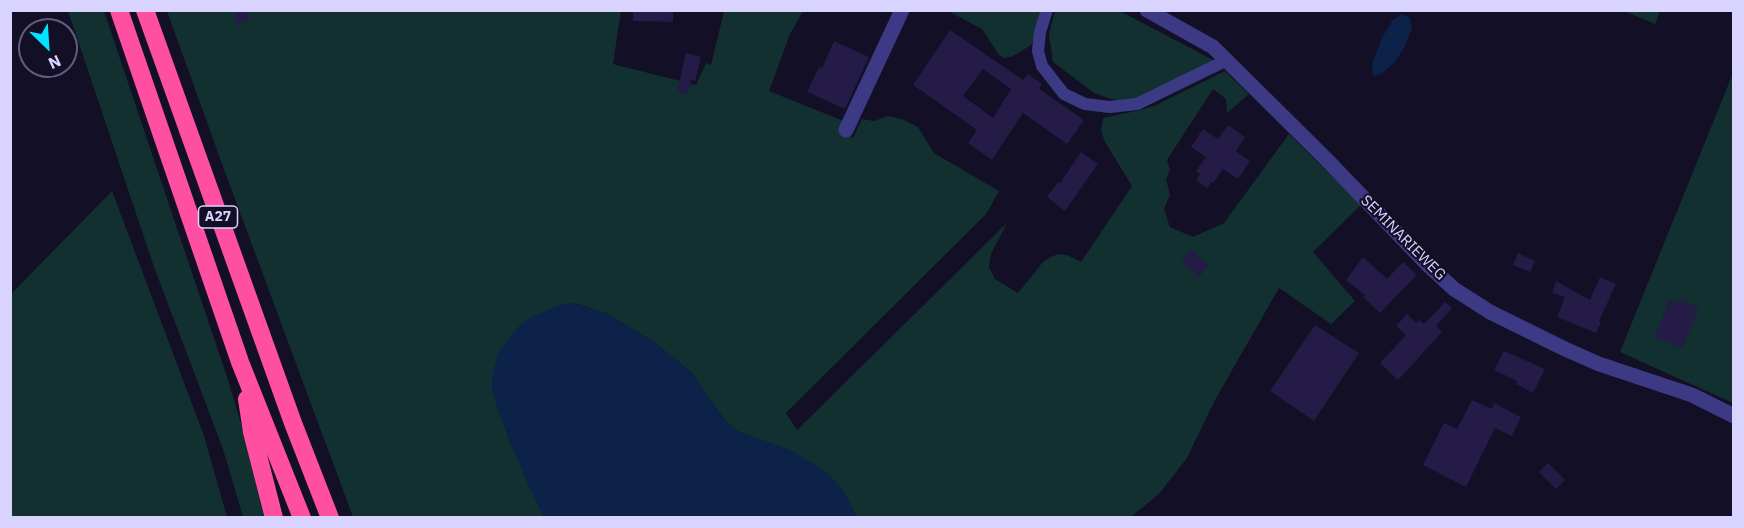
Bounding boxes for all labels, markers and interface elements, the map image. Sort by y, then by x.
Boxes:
north arrow [18,18,78,78]
text: N [45,51,64,74]
street label: SEMINARIEWEG [1357,192,1449,284]
road number: A27 [198,206,238,228]

